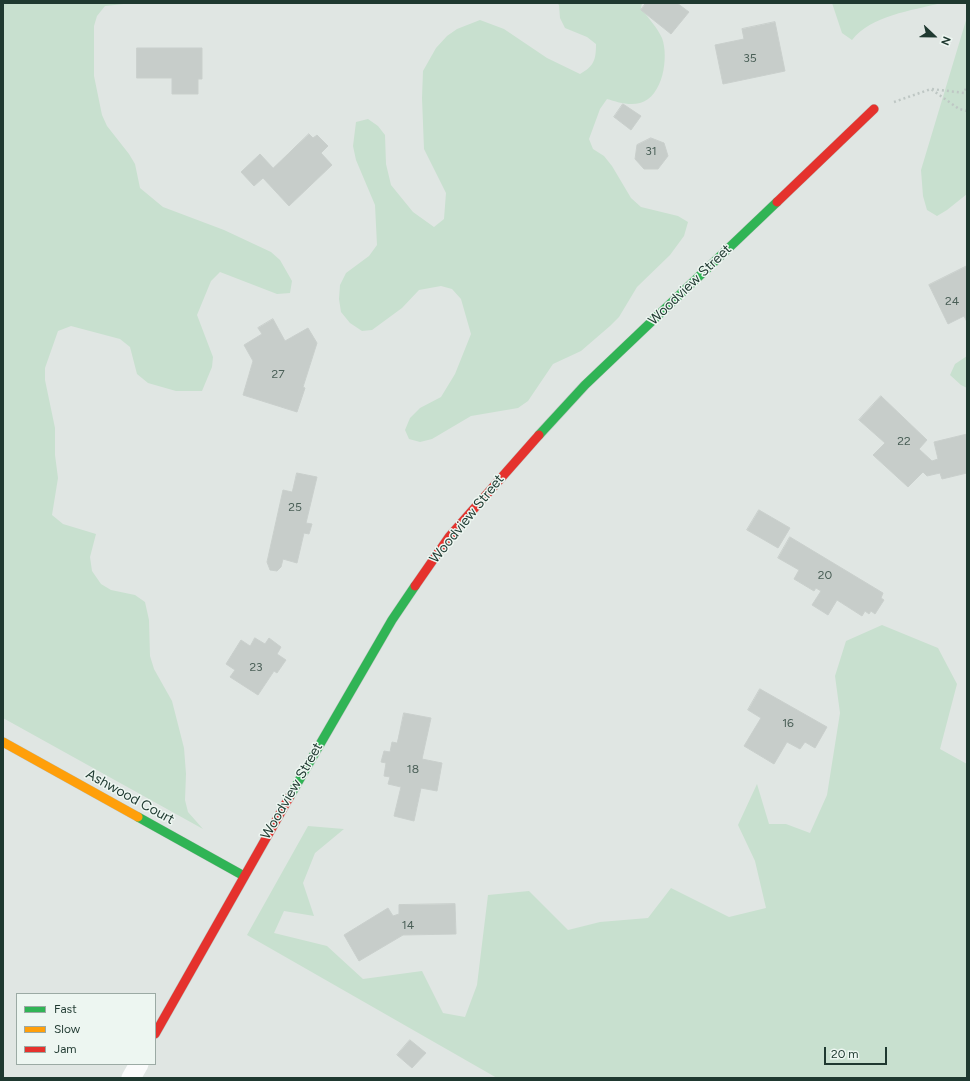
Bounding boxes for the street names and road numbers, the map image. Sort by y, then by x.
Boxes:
street label: Woodview Street [645,241,735,329]
street label: Woodview Street [426,471,508,567]
street label: Woodview Street [257,740,327,842]
street label: Ashwood Court [83,766,177,828]

